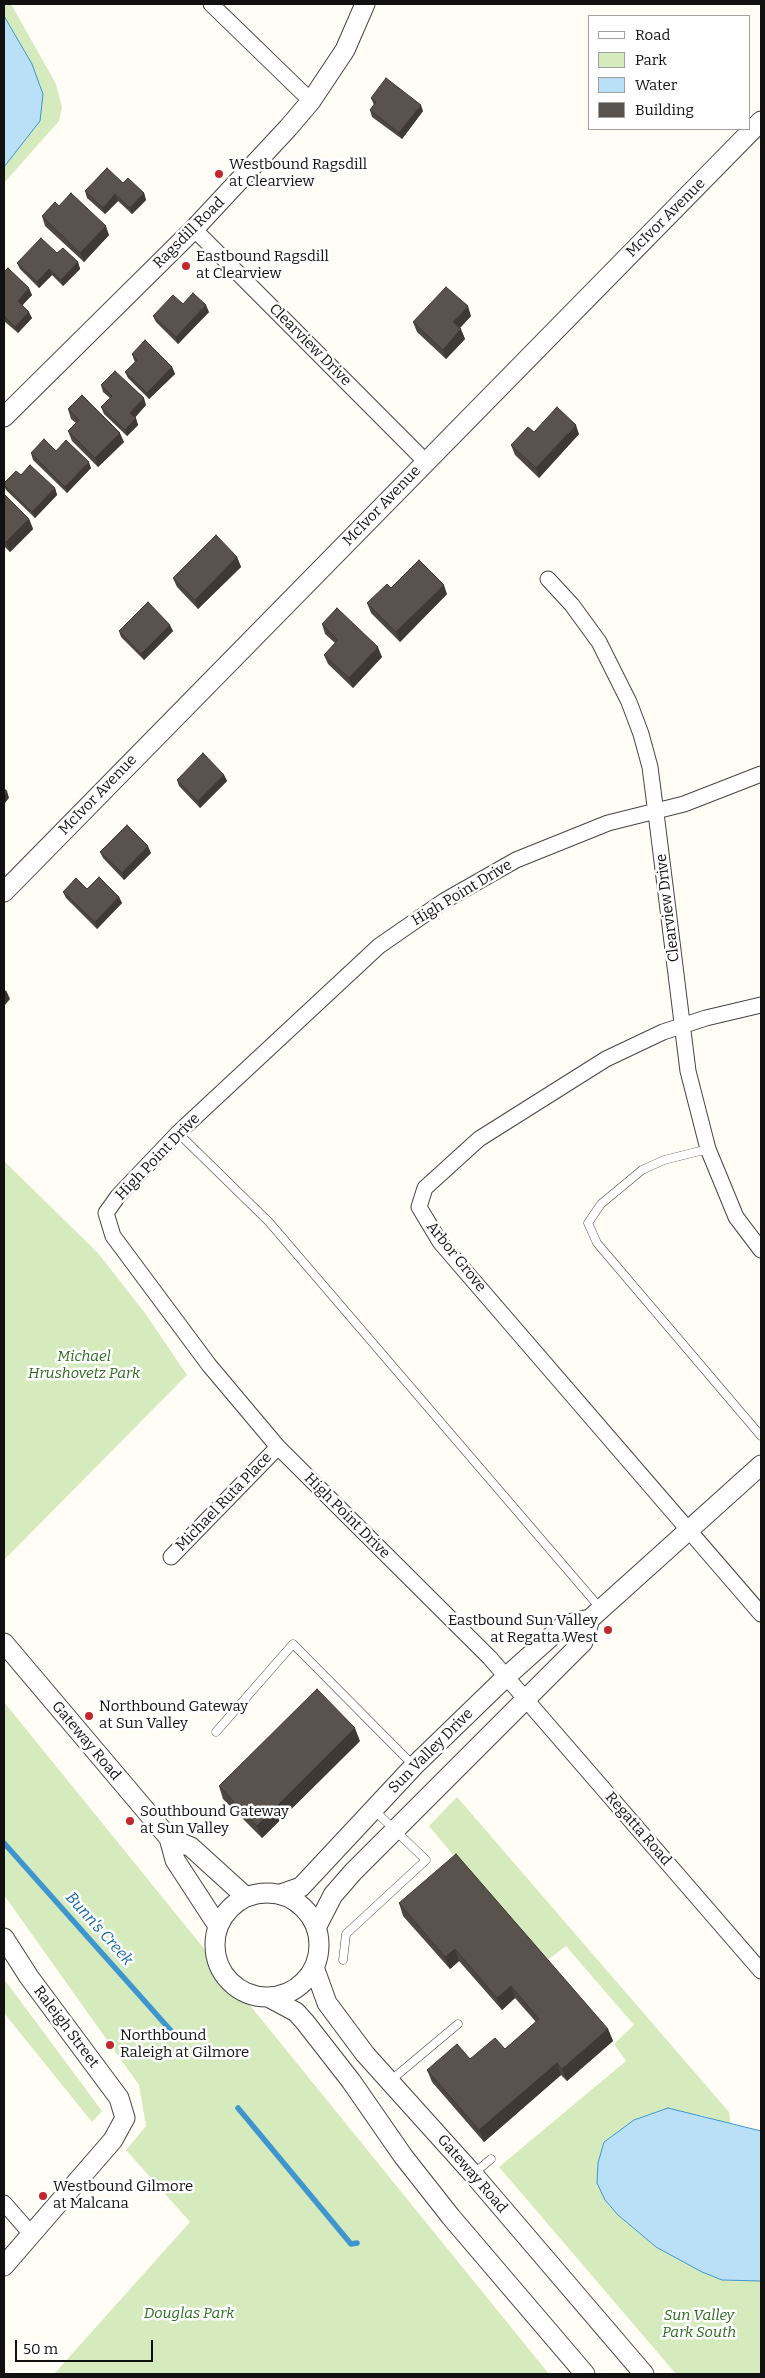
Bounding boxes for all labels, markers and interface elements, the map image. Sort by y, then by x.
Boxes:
legend [588,15,750,130]
text: Road [635,26,670,44]
text: Park [635,51,667,69]
text: Water [635,76,677,94]
text: Building [635,101,694,119]
place label: Westbound Ragsdill at Clearview [229,156,367,191]
marker: Westbound Ragsdill at Clearview [213,168,225,180]
street label: McIvor Avenue [623,175,709,261]
street label: Ragsdill Road [150,194,228,272]
place label: Eastbound Ragsdill at Clearview [196,248,329,283]
marker: Eastbound Ragsdill at Clearview [180,260,192,272]
street label: Clearview Drive [265,300,355,390]
street label: McIvor Avenue [339,462,425,550]
street label: McIvor Avenue [55,751,141,839]
street label: Clearview Drive [652,853,684,963]
street label: High Point Drive [409,856,515,930]
street label: High Point Drive [112,1110,204,1204]
street label: Arbor Grove [422,1218,490,1296]
park label: Michael Hrushovetz Park [28,1348,140,1383]
street label: Michael Ruta Place [172,1449,276,1555]
street label: High Point Drive [300,1469,394,1563]
place label: Eastbound Sun Valley at Regatta West [448,1612,598,1647]
marker: Eastbound Sun Valley at Regatta West [602,1624,614,1636]
street label: Gateway Road [48,1698,124,1784]
place label: Northbound Gateway at Sun Valley [99,1698,248,1733]
street label: Sun Valley Drive [385,1705,477,1797]
marker: Northbound Gateway at Sun Valley [83,1710,95,1722]
street label: Regatta Road [601,1789,675,1869]
place label: Southbound Gateway at Sun Valley [140,1803,289,1838]
marker: Southbound Gateway at Sun Valley [124,1815,136,1827]
water label: Bunn's Creek [61,1888,137,1970]
street label: Raleigh Street [29,1983,103,2071]
place label: Northbound Raleigh at Gilmore [120,2027,249,2062]
marker: Northbound Raleigh at Gilmore [104,2039,116,2051]
street label: Gateway Road [433,2131,511,2217]
place label: Westbound Gilmore at Malcana [53,2178,193,2213]
marker: Westbound Gilmore at Malcana [37,2190,49,2202]
park label: Douglas Park [144,2305,234,2323]
park label: Sun Valley Park South [662,2307,736,2342]
scale bar [18,2330,155,2362]
text: 50 m [23,2340,58,2358]

